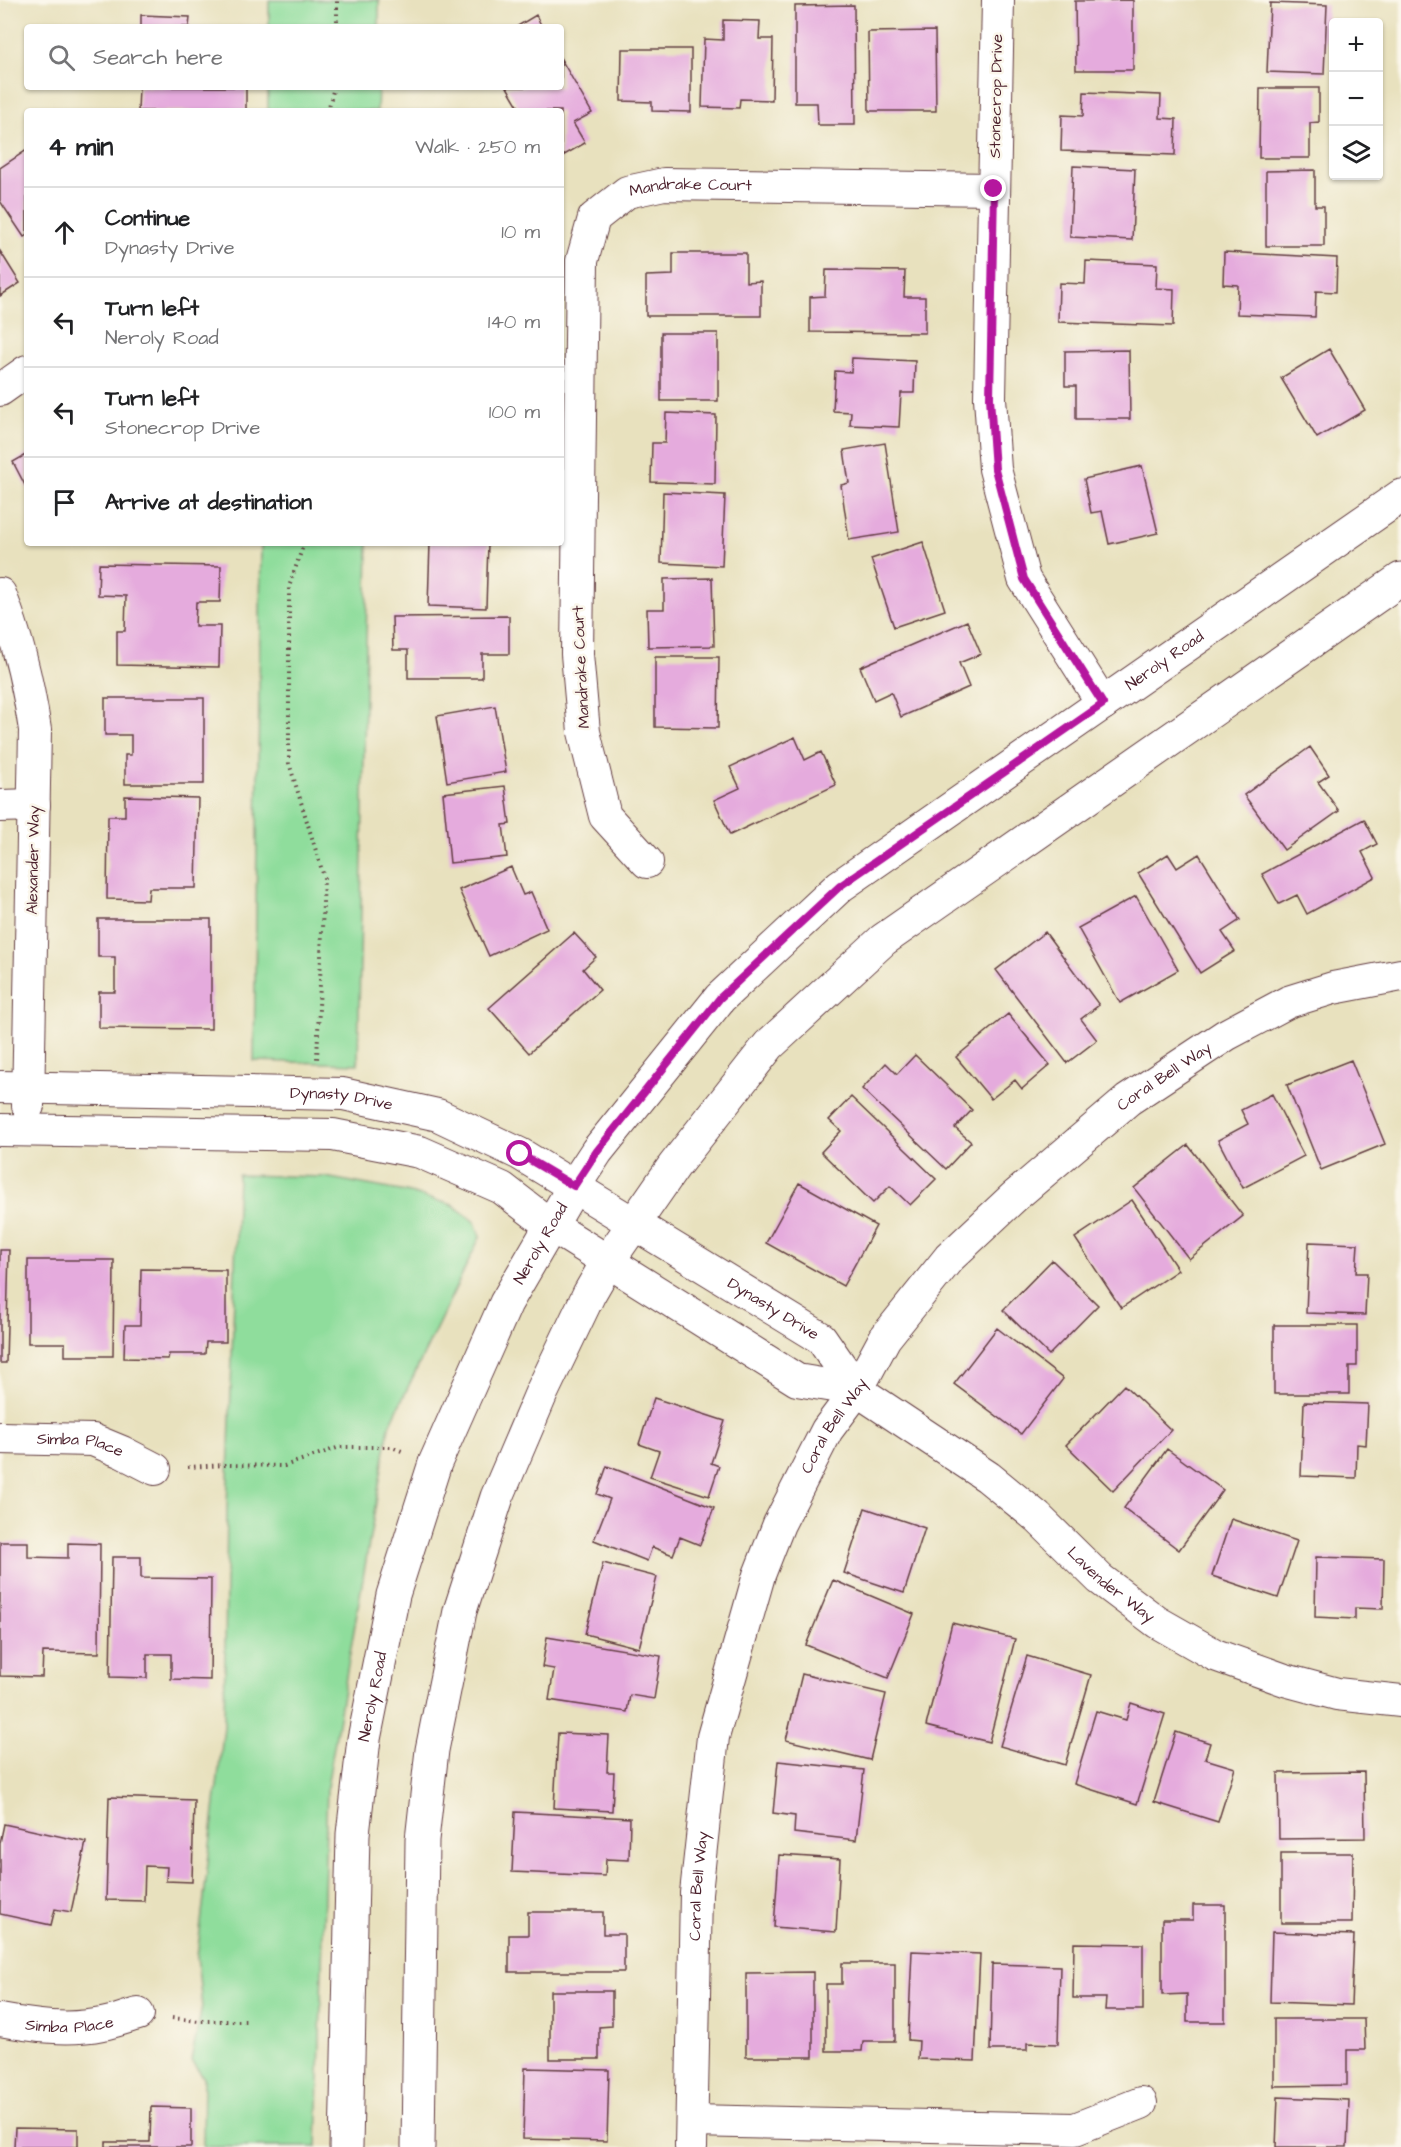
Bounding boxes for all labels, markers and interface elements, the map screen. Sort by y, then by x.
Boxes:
map controls [1329,18,1383,180]
button: + [1329,18,1383,72]
search box [24,24,564,90]
street label: Stonecrop Drive [984,33,1008,158]
icon: search [45,41,78,74]
text: Search here [93,42,223,73]
button: − [1329,72,1383,126]
button: layers [1329,126,1383,180]
text: 4 min [48,129,113,165]
text: Walk · 250 m [415,133,540,161]
street label: Mandrake Court [627,173,753,202]
route end [980,175,1006,201]
text: Continue [105,203,190,234]
icon: ahead [48,216,81,249]
text: 10 m [501,218,540,246]
text: Dynasty Drive [105,234,234,262]
text: Turn left [105,293,199,324]
icon: left [48,306,81,339]
text: 140 m [488,308,540,336]
text: Neroly Road [105,324,219,352]
text: Turn left [105,383,199,414]
icon: left [48,396,81,429]
text: 100 m [489,398,540,426]
text: Stonecrop Drive [105,414,260,442]
icon: arrive [48,486,81,519]
text: Arrive at destination [105,487,312,518]
street label: Mandrake Court [567,604,595,729]
street label: Neroly Road [1121,625,1208,695]
street label: Alexander Way [21,805,46,915]
street label: Coral Bell Way [1112,1037,1216,1116]
street label: Dynasty Drive [290,1082,395,1116]
route start [506,1140,532,1166]
street label: Neroly Road [508,1199,573,1288]
street label: Dynasty Drive [723,1272,823,1345]
street label: Coral Bell Way [796,1374,873,1477]
street label: Simba Place [37,1428,127,1463]
street label: Lavender Way [1062,1542,1160,1628]
street label: Neroly Road [353,1650,392,1743]
street label: Coral Bell Way [684,1830,715,1941]
street label: Simba Place [24,2011,116,2038]

